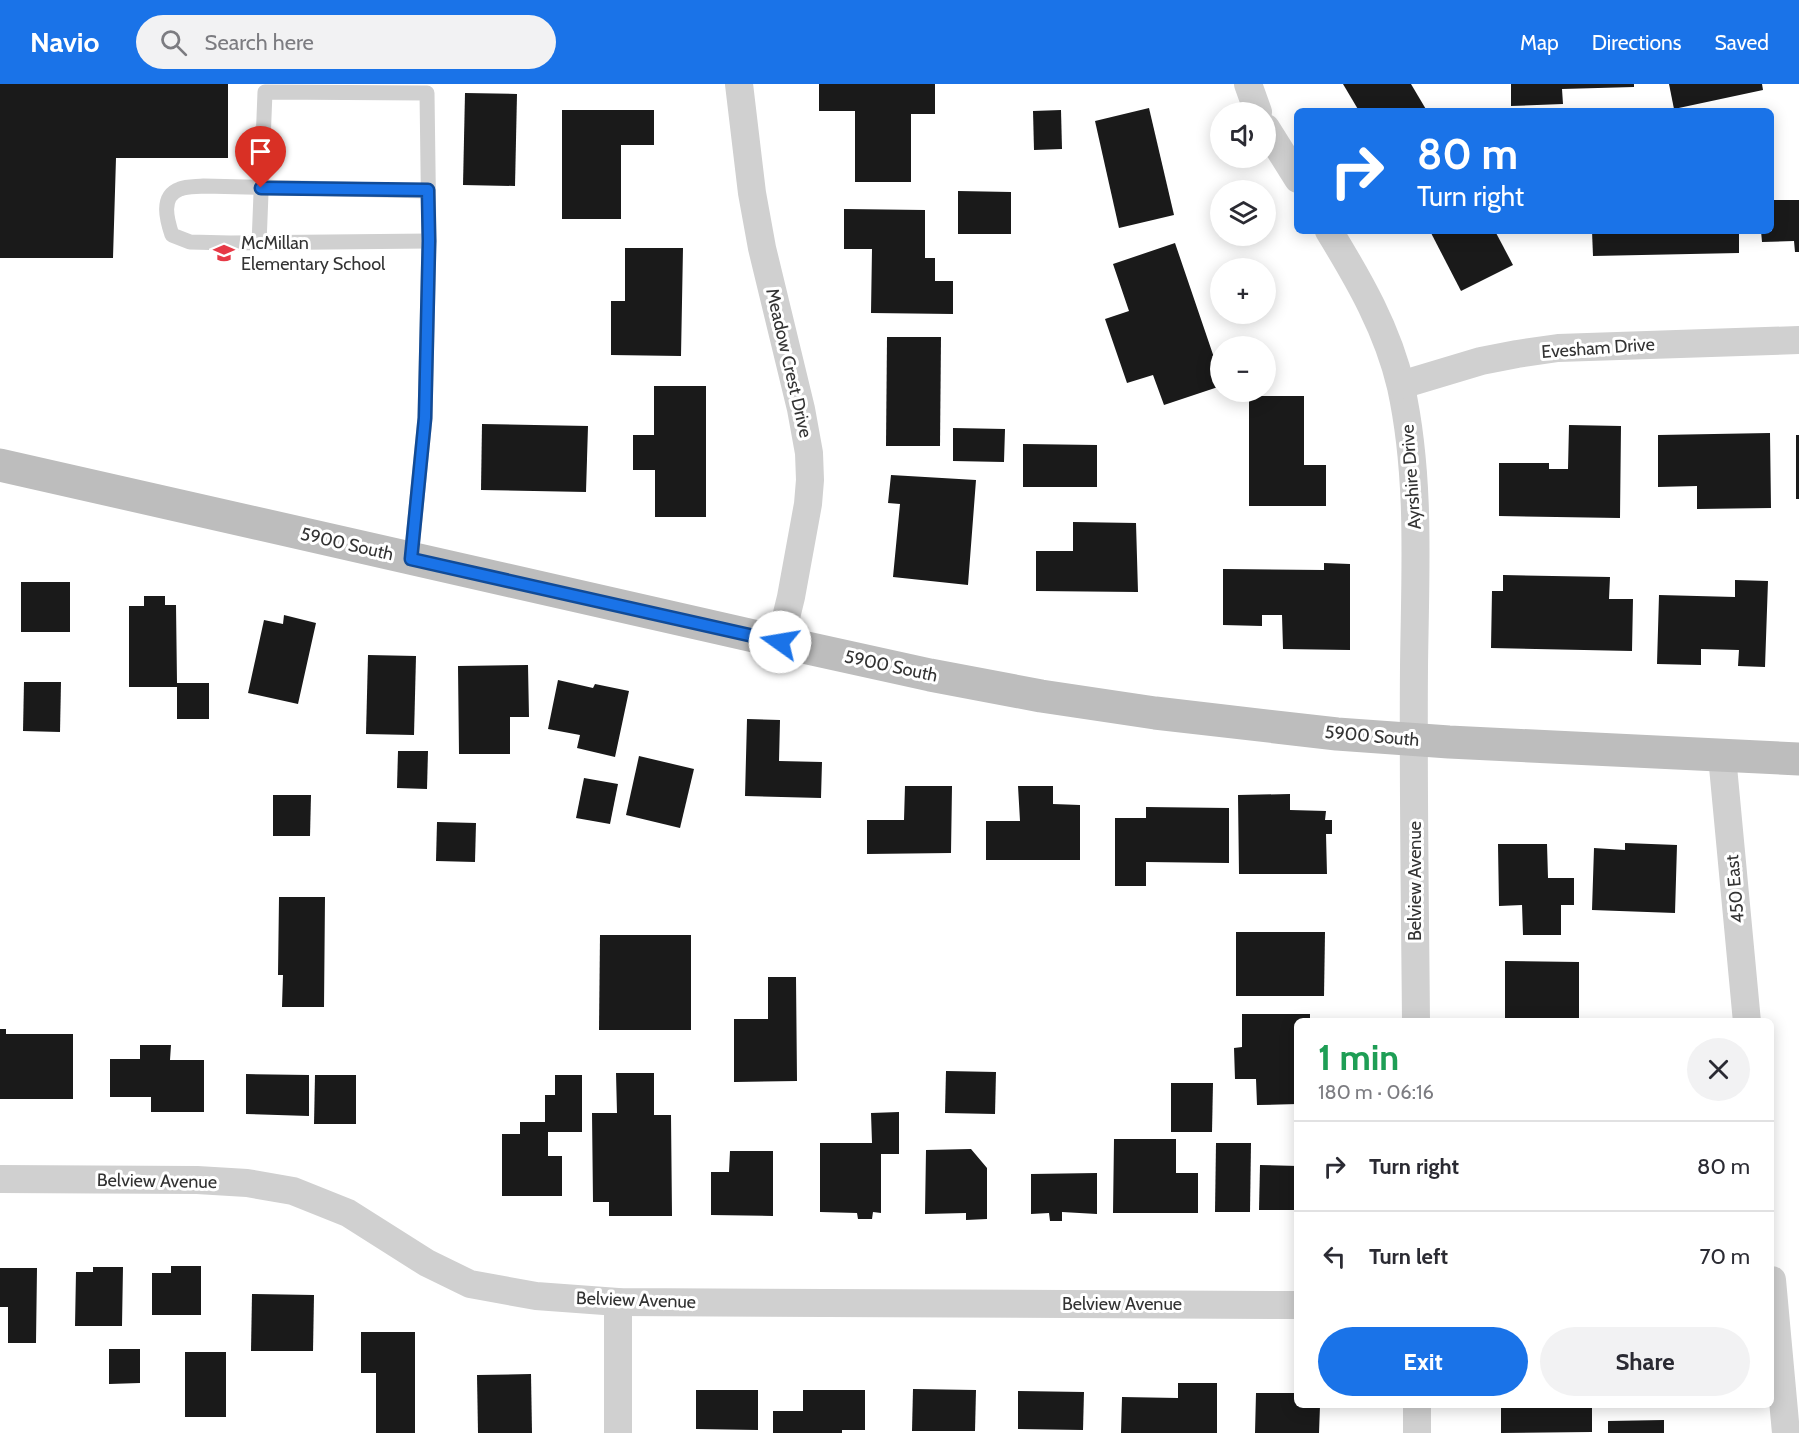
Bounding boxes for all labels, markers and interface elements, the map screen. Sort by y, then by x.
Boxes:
search box [136,15,556,69]
text: Navio [30,25,100,59]
icon: search [157,26,190,59]
text: Search here [205,29,314,56]
text: Map [1520,30,1559,55]
text: Directions [1592,30,1681,55]
text: Saved [1714,30,1769,55]
map controls [1210,102,1276,402]
button: sound [1210,102,1276,168]
pin [235,126,286,188]
text: 80 m [1417,128,1518,180]
icon: right [1318,132,1396,210]
icon: arrive [244,135,277,168]
button: layers [1210,180,1276,246]
text: Turn right [1417,180,1524,213]
place label: McMillan Elementary School [241,232,386,275]
school or university icon: McMillan Elementary School [212,241,236,265]
button: + [1210,258,1276,324]
street label: Meadow Crest Drive [761,286,817,440]
street label: Evesham Drive [1541,333,1655,363]
button: − [1210,336,1276,402]
street label: Ayrshire Drive [1396,424,1426,530]
street label: 5900 South [298,523,396,565]
position arrow [748,610,812,674]
street label: 5900 South [842,645,940,687]
street label: 5900 South [1324,721,1420,751]
street label: Belview Avenue [1404,821,1426,941]
street label: 450 East [1721,854,1749,924]
text: 1 min [1318,1035,1399,1079]
button: close [1687,1038,1750,1101]
text: 180 m · 06:16 [1318,1080,1434,1104]
icon: right [1318,1150,1351,1183]
text: Turn right [1369,1153,1459,1180]
text: 80 m [1697,1153,1750,1180]
street label: Belview Avenue [97,1169,217,1193]
icon: left [1318,1240,1351,1273]
text: Turn left [1369,1243,1448,1270]
text: 70 m [1700,1243,1750,1270]
street label: Belview Avenue [576,1287,696,1313]
street label: Belview Avenue [1062,1293,1182,1315]
button: Exit [1318,1327,1528,1396]
button: Share [1540,1327,1750,1396]

